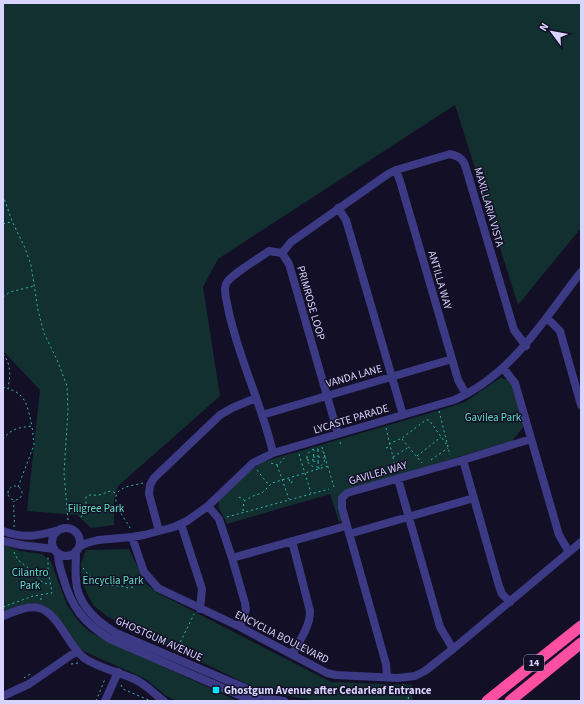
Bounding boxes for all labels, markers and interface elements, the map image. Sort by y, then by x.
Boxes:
north arrow [532,12,572,52]
text: N [536,20,552,34]
street label: MAXILLARIA VISTA [470,165,508,249]
street label: ANTILLA WAY [424,249,456,312]
street label: PRIMROSE LOOP [293,264,329,342]
street label: VANDA LANE [324,361,384,391]
street label: LYCASTE PARADE [312,400,391,438]
park label: Gavilea Park [465,410,522,425]
street label: GAVILEA WAY [347,457,410,489]
park label: Filigree Park [68,501,125,516]
park label: Cilantro Park [12,565,48,593]
park label: Encyclia Park [83,573,144,588]
street label: ENCYCLIA BOULEVARD [233,607,332,667]
street label: GHOSTGUM AVENUE [113,613,205,665]
road number: 14 [524,655,544,671]
place label: Ghostgum Avenue after Cedarleaf Entrance [224,683,432,698]
marker: Ghostgum Avenue after Cedarleaf Entrance [211,685,221,695]

